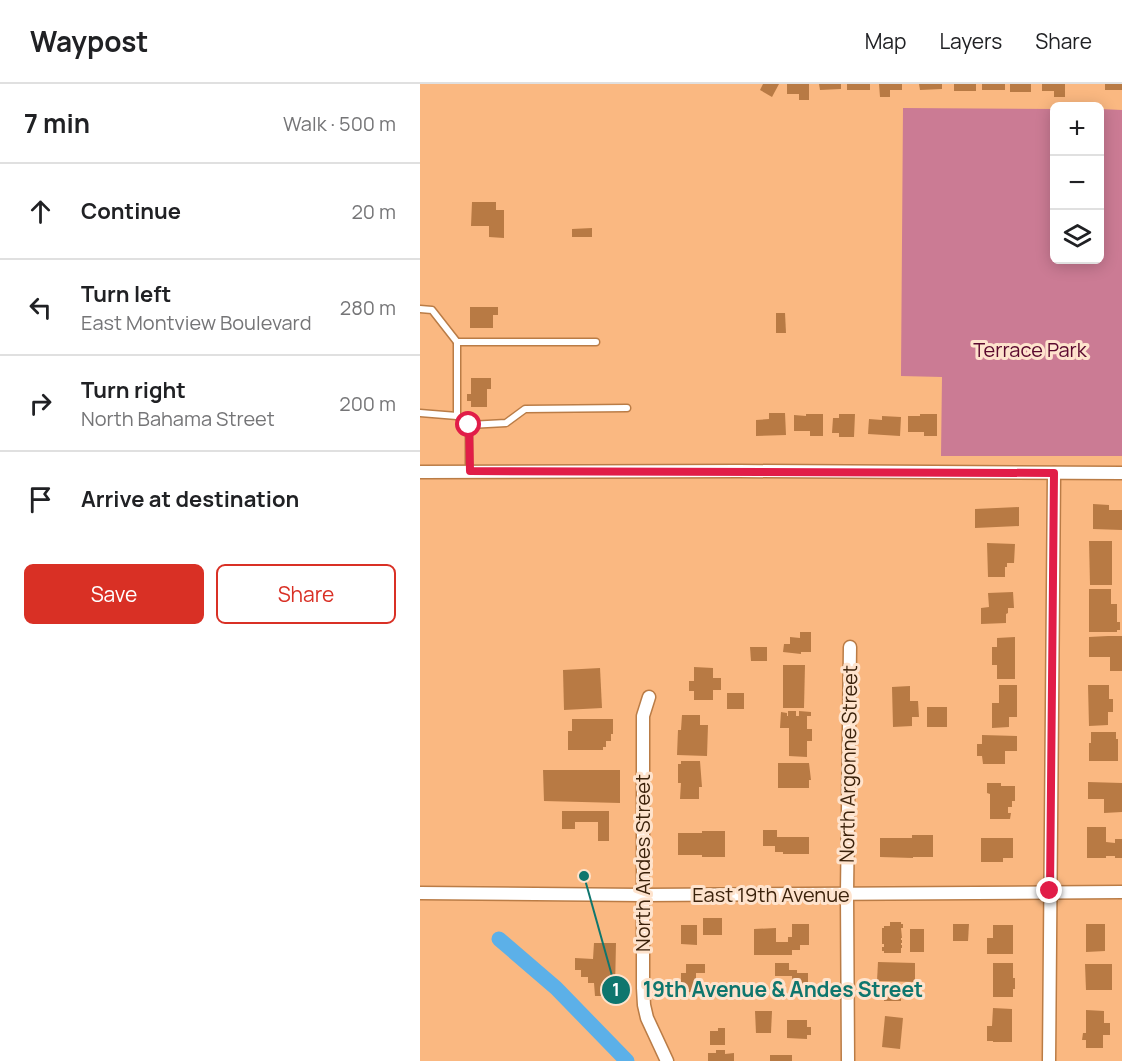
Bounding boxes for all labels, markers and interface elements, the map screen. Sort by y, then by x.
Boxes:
text: Waypost [30,22,149,60]
text: Map [865,27,906,55]
text: Layers [939,27,1002,55]
text: Share [1035,27,1092,55]
map controls [1050,102,1104,264]
button: + [1050,102,1104,156]
text: 7 min [24,105,90,141]
text: Walk · 500 m [283,110,396,137]
button: − [1050,156,1104,210]
icon: ahead [24,195,57,228]
text: Continue [81,196,181,226]
text: 20 m [351,198,396,225]
button: layers [1050,210,1104,264]
text: Turn left [81,279,171,309]
icon: left [24,291,57,324]
text: 280 m [340,294,396,321]
text: East Montview Boulevard [81,309,311,336]
park label: Terrace Park [973,336,1088,363]
text: Turn right [81,375,186,405]
icon: right [24,387,57,420]
text: 200 m [339,390,396,417]
text: North Bahama Street [81,405,275,432]
route start [455,411,481,437]
icon: arrive [24,483,57,516]
text: Arrive at destination [81,484,299,514]
button: Save [24,564,204,624]
button: Share [216,564,396,624]
street label: North Argonne Street [833,665,863,863]
street label: North Andes Street [629,774,656,952]
route end [1036,877,1062,903]
street label: East 19th Avenue [692,881,850,908]
callout: 19th Avenue & Andes Street [601,970,936,1009]
text: 19th Avenue & Andes Street [643,975,923,1003]
text: 1 [612,977,620,1001]

